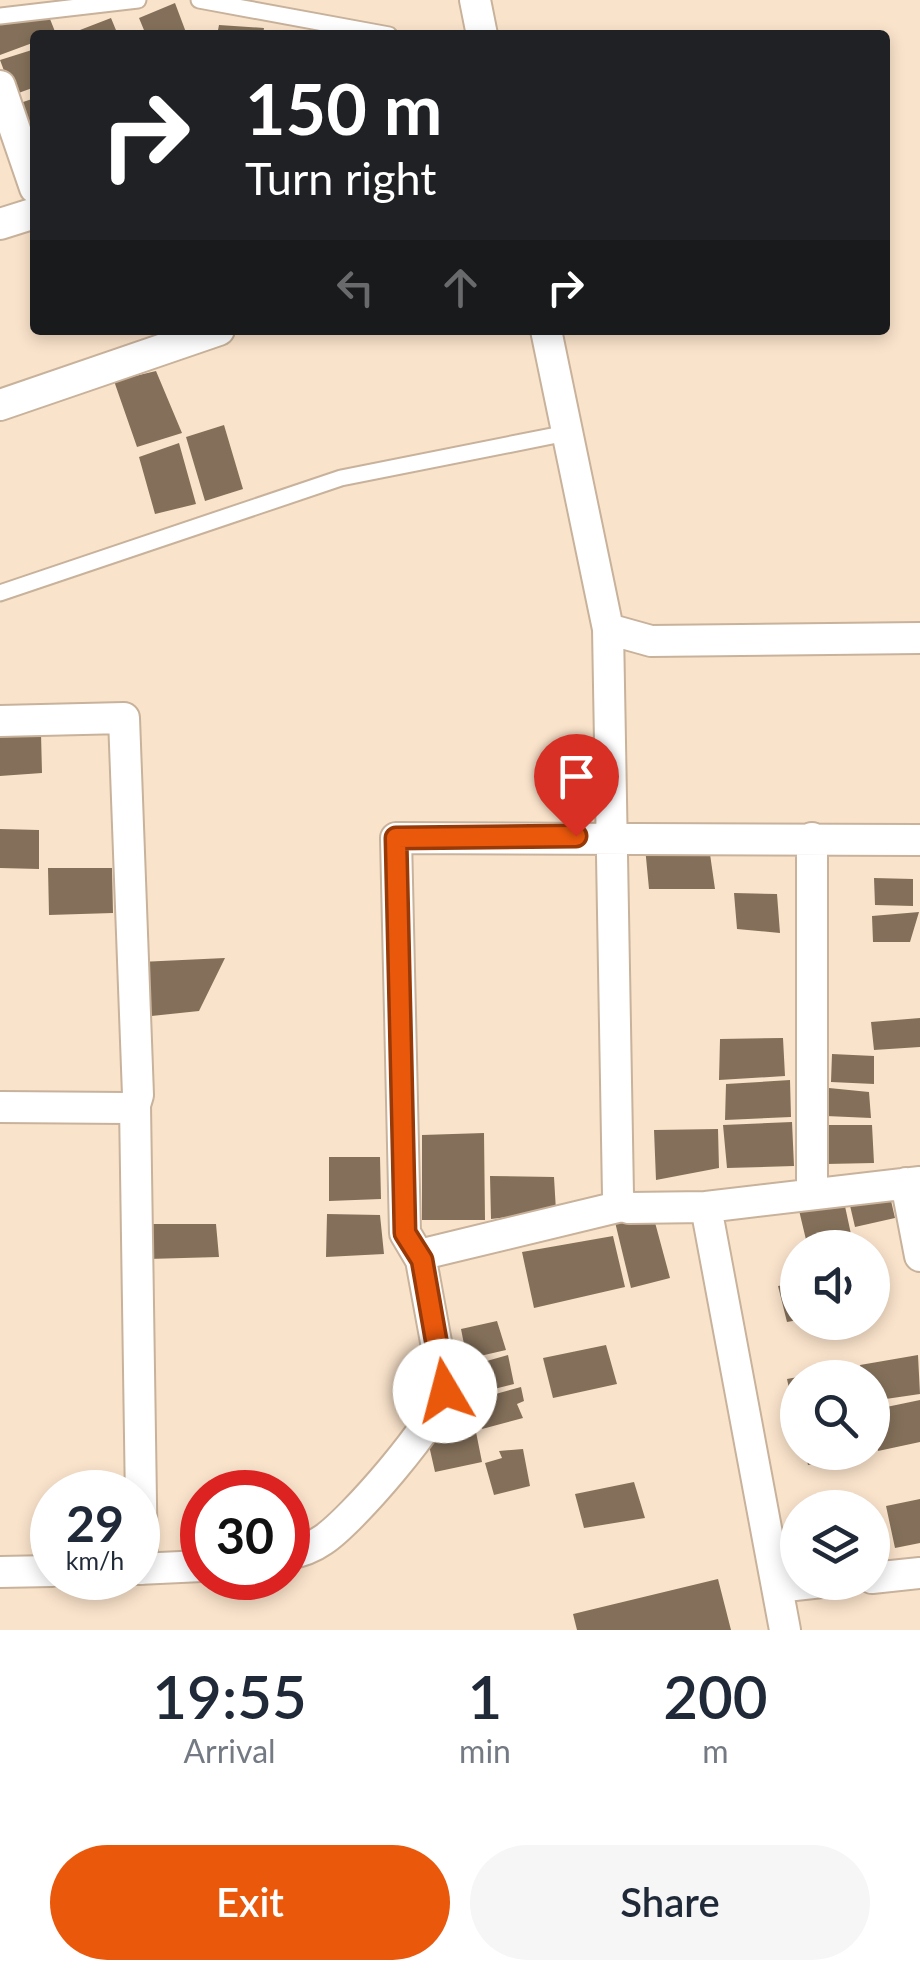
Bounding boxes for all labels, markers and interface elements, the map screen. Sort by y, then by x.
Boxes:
text: 150 m [245,66,442,150]
icon: right [80,70,210,200]
text: Turn right [245,151,436,205]
icon: left [328,260,383,315]
icon: ahead [433,260,488,315]
icon: right [538,260,593,315]
pin [534,734,619,837]
icon: arrive [549,749,604,804]
map controls [780,1230,890,1600]
button: sound [780,1230,890,1340]
position arrow [393,1339,497,1443]
button: search [780,1360,890,1470]
speed limit sign: 30 [180,1470,310,1600]
button: layers [780,1490,890,1600]
text: 29 [66,1493,124,1553]
text: km/h [66,1545,124,1575]
text: 19:55 [152,1660,307,1732]
text: 1 [468,1660,502,1732]
text: 200 [663,1660,768,1732]
text: Arrival [183,1731,276,1770]
text: min [459,1731,511,1770]
text: m [702,1731,729,1770]
button: Exit [50,1845,450,1960]
button: Share [470,1845,870,1960]

